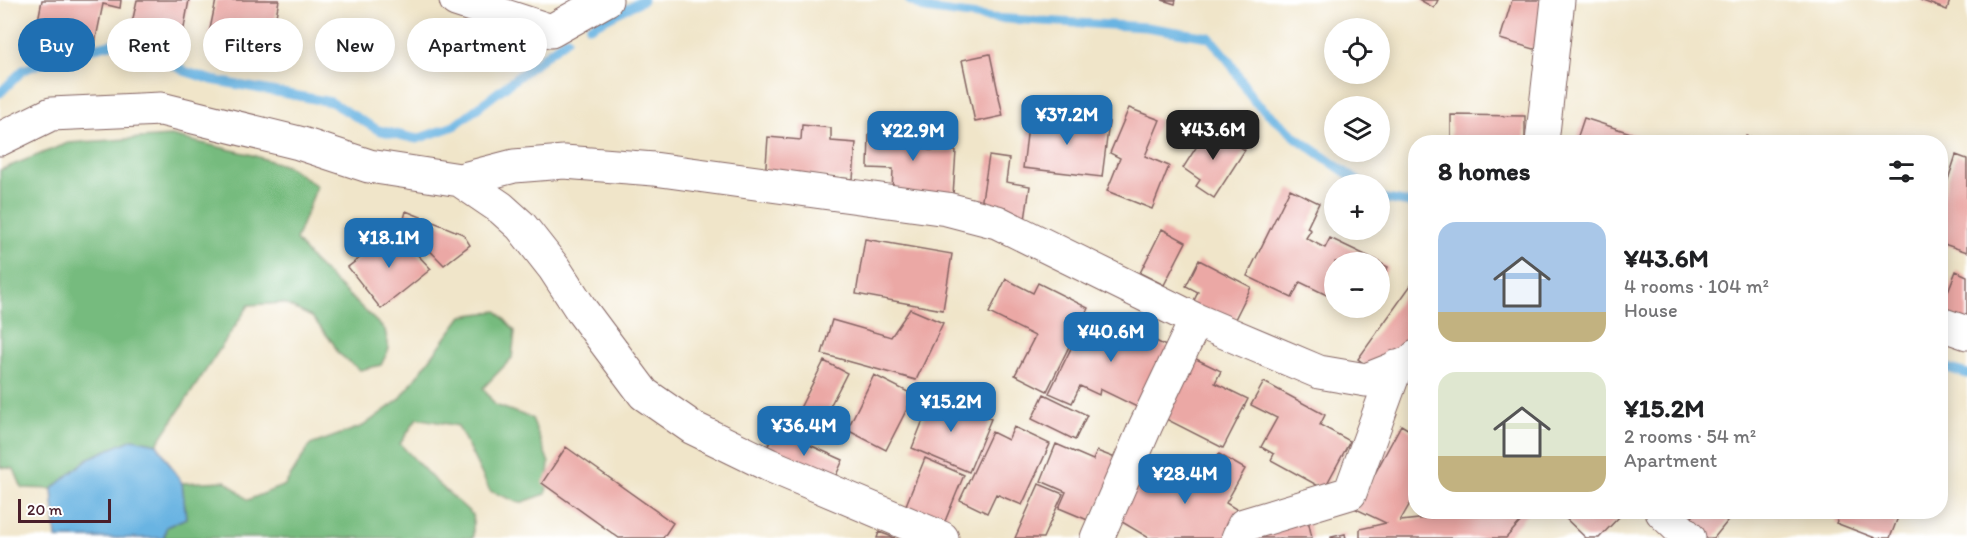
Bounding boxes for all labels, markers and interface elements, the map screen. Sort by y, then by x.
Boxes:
chip: Buy [18,18,95,72]
chip: Rent [107,18,191,72]
chip: Filters [203,18,303,72]
chip: New [315,18,395,72]
chip: Apartment [407,18,547,72]
map controls [1324,18,1390,318]
button: locate [1324,18,1390,84]
pin: ¥37.2M [1018,95,1116,146]
button: layers [1324,96,1390,162]
text: ¥37.2M [1035,102,1099,126]
pin: ¥43.6M [1164,110,1262,161]
pin: ¥22.9M [864,111,962,162]
text: ¥43.6M [1180,117,1246,141]
text: ¥22.9M [881,118,945,142]
text: 8 homes [1438,155,1530,187]
icon: filters [1885,155,1918,188]
button: + [1324,174,1390,240]
pin: ¥18.1M [340,218,438,269]
text: ¥18.1M [358,225,420,249]
text: ¥43.6M [1624,242,1709,274]
icon: home [1486,246,1558,318]
button: − [1324,252,1390,318]
text: 4 rooms · 104 m² [1624,274,1769,298]
text: House [1624,298,1678,322]
pin: ¥40.6M [1062,312,1160,363]
text: ¥40.6M [1078,319,1144,343]
pin: ¥15.2M [902,382,1000,433]
text: ¥15.2M [920,389,982,413]
text: ¥15.2M [1624,392,1705,424]
icon: home [1486,396,1558,468]
pin: ¥36.4M [755,406,853,457]
text: ¥36.4M [771,413,837,437]
text: 2 rooms · 54 m² [1624,424,1756,448]
text: Apartment [1624,448,1717,472]
pin: ¥28.4M [1136,454,1234,505]
text: ¥28.4M [1152,461,1218,485]
scale bar [18,496,111,524]
text: 20 m [27,500,62,519]

